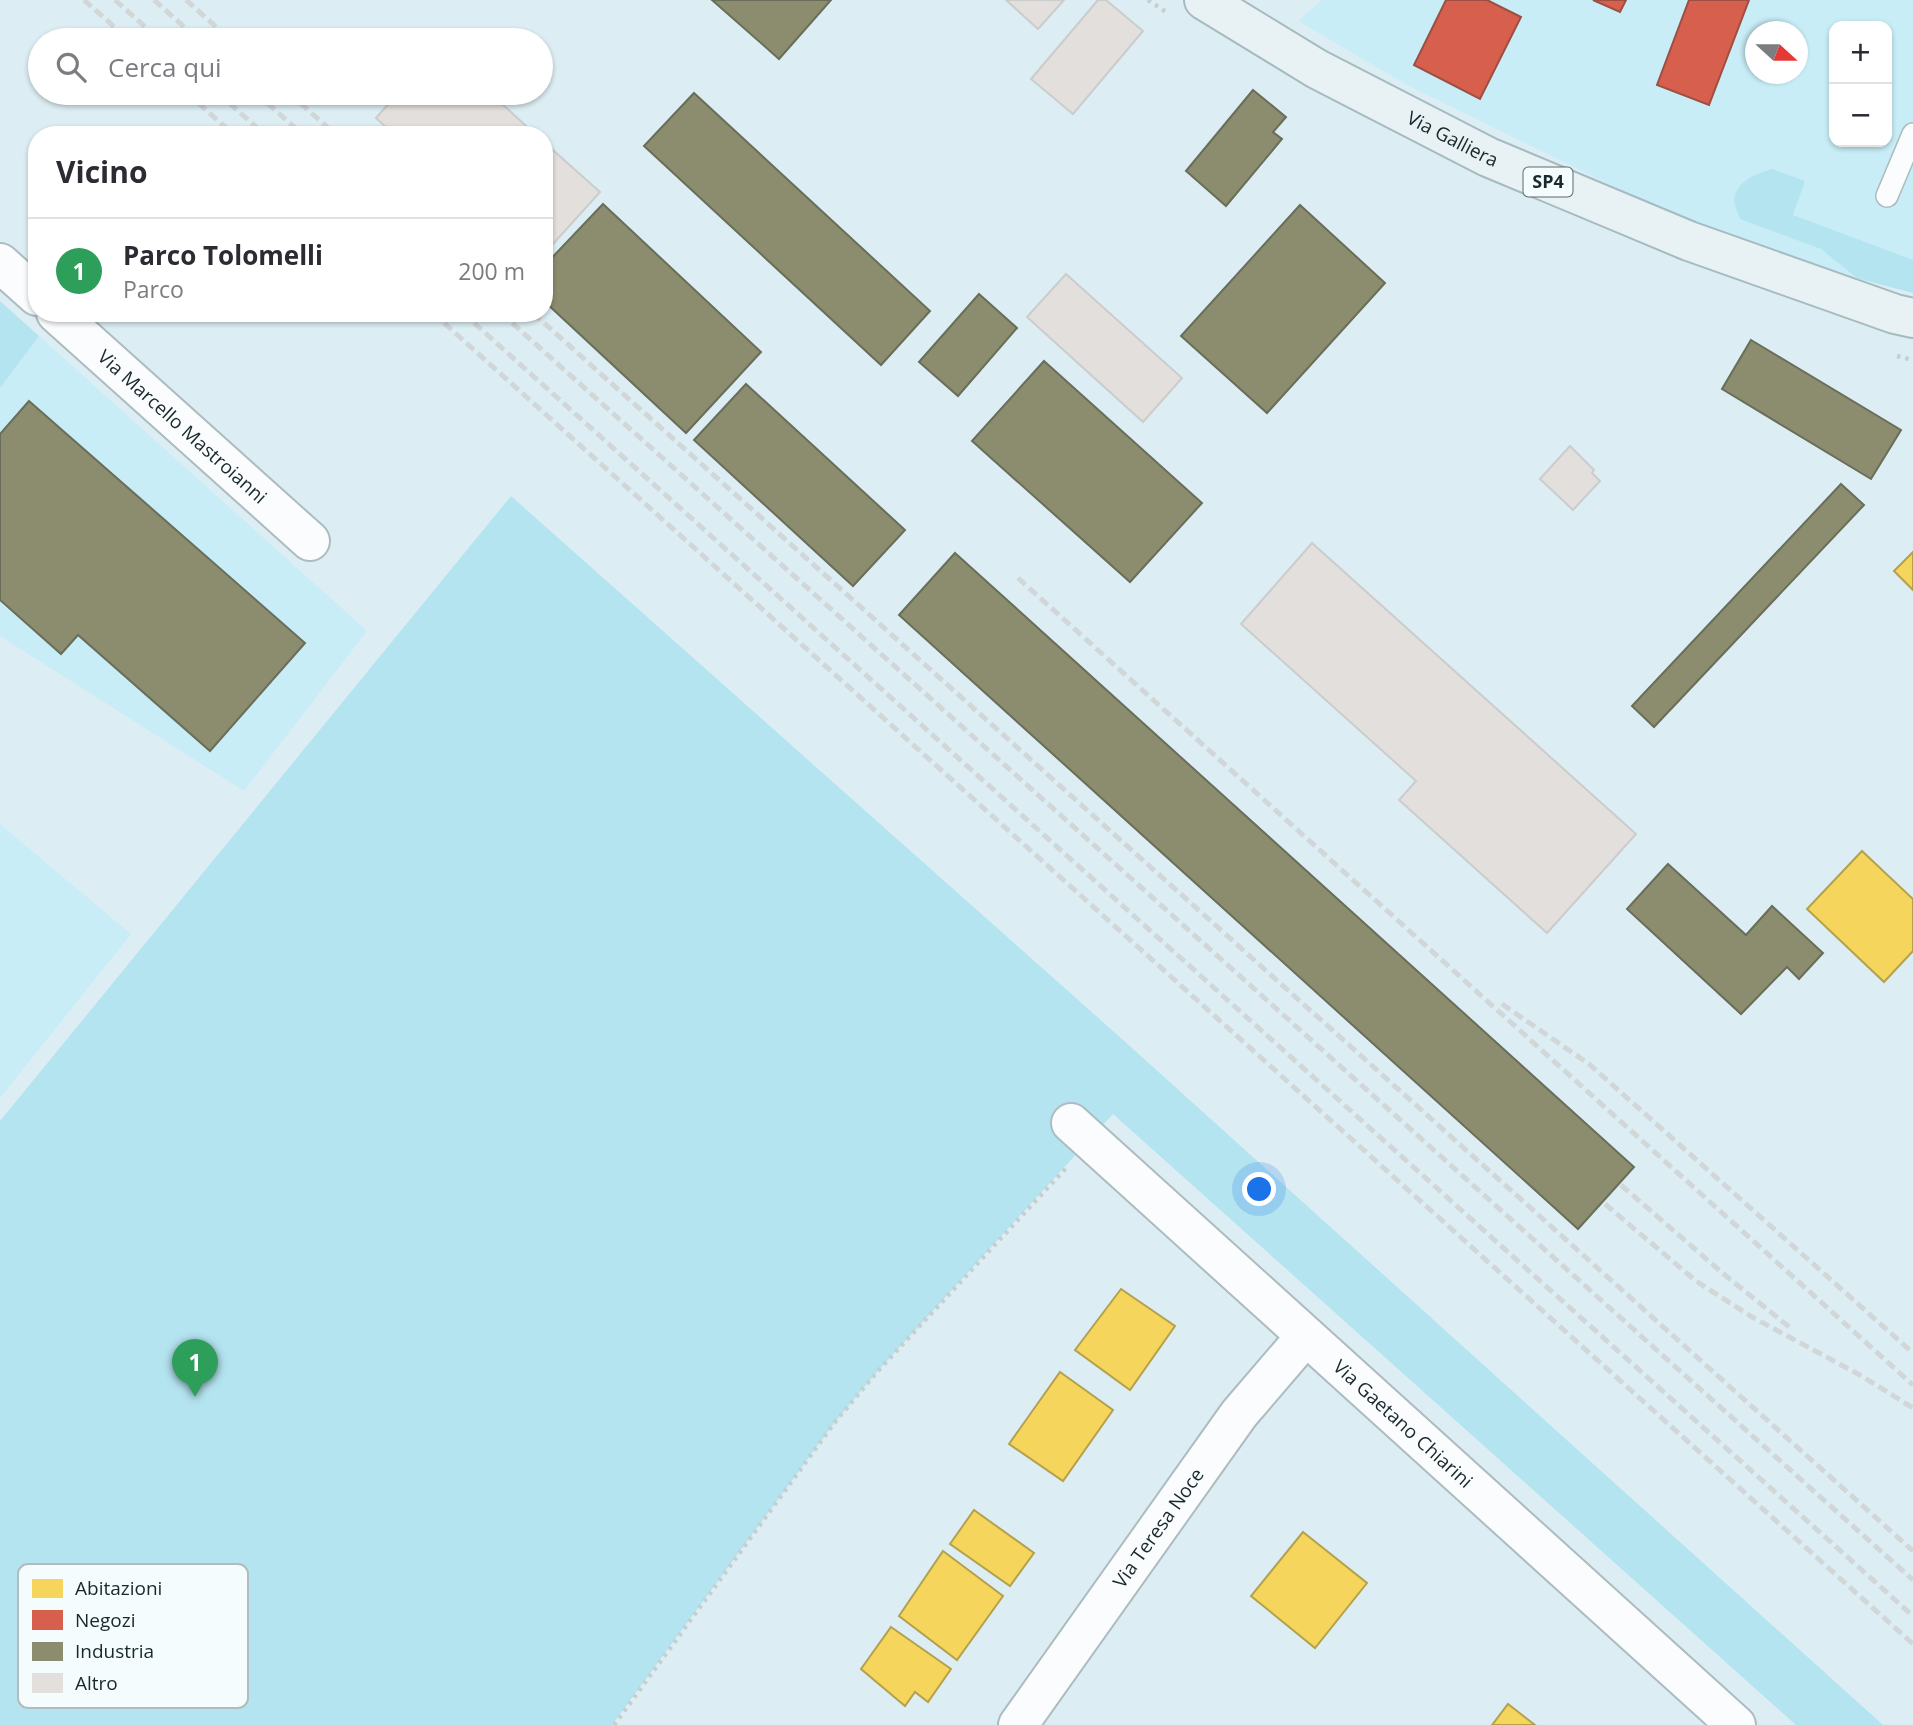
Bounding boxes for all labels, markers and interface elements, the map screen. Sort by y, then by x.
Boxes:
north arrow [1745,21,1808,84]
map controls [1829,21,1892,147]
button: + [1829,21,1892,84]
search box [28,28,553,105]
icon: search [52,48,90,86]
text: Cerca qui [108,49,222,85]
button: − [1829,84,1892,147]
street label: Via Galliera [1403,105,1502,173]
text: Vicino [56,151,148,192]
road number: SP4 [1524,168,1572,196]
text: Parco Tolomelli [123,237,323,273]
text: 1 [72,255,86,287]
text: 200 m [458,255,525,287]
text: Parco [123,273,184,305]
street label: Via Marcello Mastroianni [92,344,273,509]
your location [1242,1172,1276,1206]
pin: 1 [172,1339,218,1397]
street label: Via Gaetano Chiarini [1328,1354,1479,1494]
street label: Via Teresa Noce [1107,1463,1210,1593]
legend [18,1564,248,1708]
text: Abitazioni [75,1575,162,1601]
text: Negozi [75,1607,135,1633]
text: Industria [75,1638,154,1664]
text: Altro [75,1670,118,1696]

